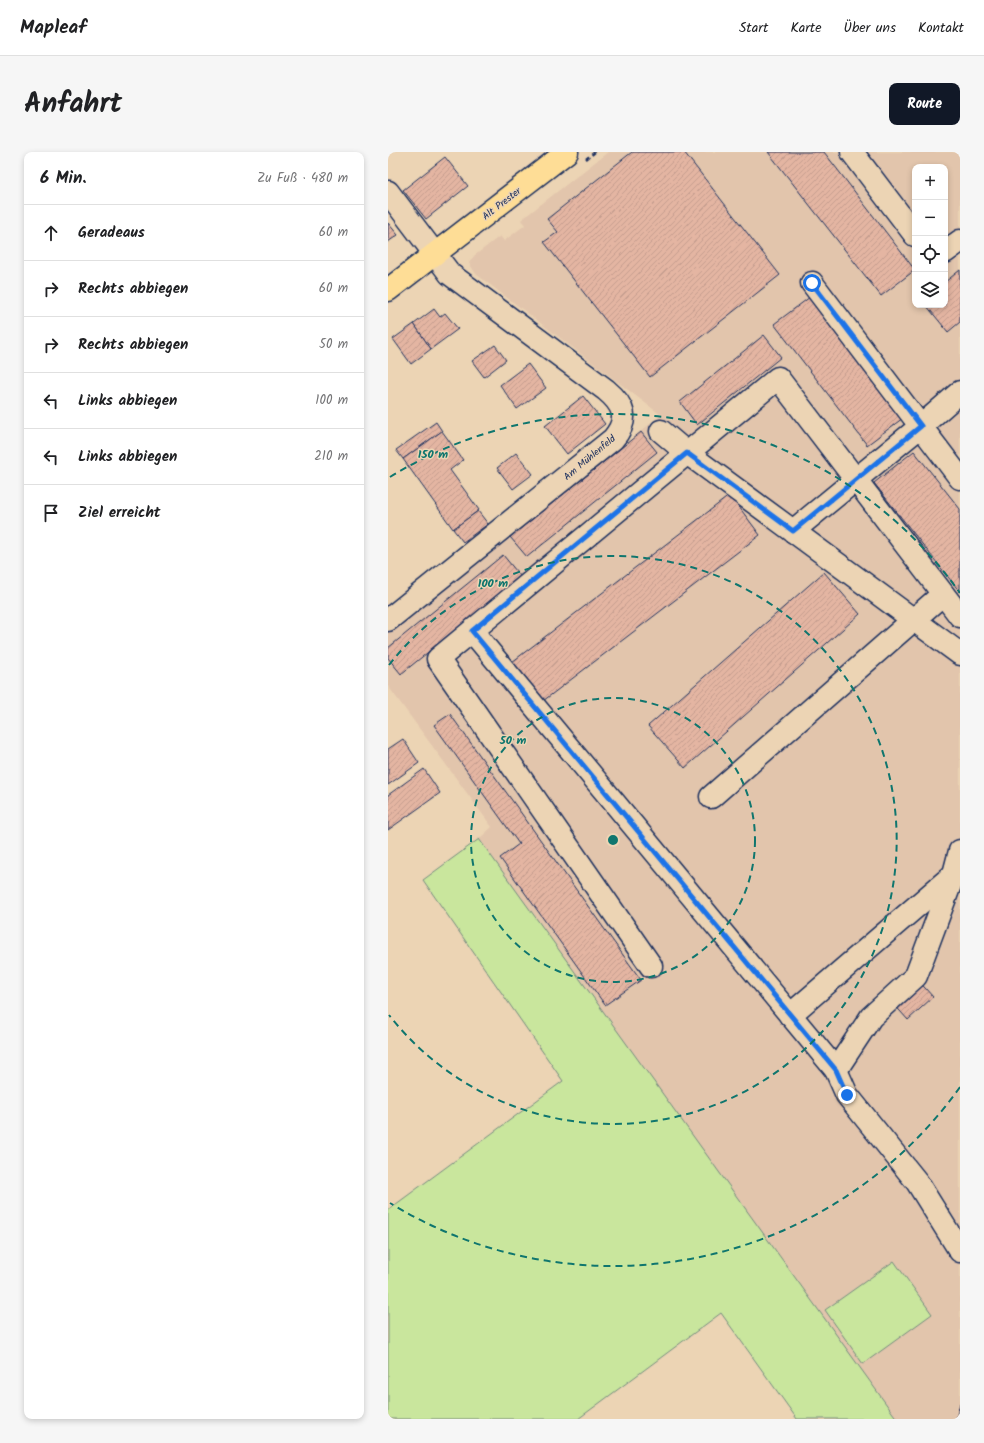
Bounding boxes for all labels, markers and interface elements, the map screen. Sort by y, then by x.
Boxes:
text: Mapleaf [20,13,87,43]
text: Start [739,17,768,39]
text: Karte [790,17,822,39]
text: Über uns [844,17,896,39]
text: Kontakt [918,17,964,39]
text: Anfahrt [24,82,122,127]
button: Route [889,83,960,125]
map controls [912,164,948,308]
button: + [912,164,948,200]
text: 6 Min. [40,165,86,192]
text: Zu Fuß · 480 m [257,168,348,189]
street label: Alt Prester [479,183,525,224]
button: − [912,200,948,236]
text: Geradeaus [78,221,145,245]
icon: ahead [40,222,62,244]
text: 60 m [319,222,348,243]
button: locate [912,236,948,272]
button: layers [912,272,948,308]
route start [803,274,821,292]
text: Rechts abbiegen [78,277,188,301]
icon: right [40,278,62,300]
text: 60 m [319,278,348,299]
text: Rechts abbiegen [78,333,188,357]
icon: right [40,334,62,356]
text: 50 m [319,334,348,355]
text: Links abbiegen [78,389,177,413]
icon: left [40,390,62,412]
text: 100 m [315,390,348,411]
street label: Am Mühlenfeld [560,430,620,484]
text: Links abbiegen [78,445,177,469]
text: 150 m [418,445,448,464]
icon: left [40,446,62,468]
text: 210 m [314,446,348,467]
text: Ziel erreicht [78,501,161,525]
icon: arrive [40,502,62,524]
text: 100 m [478,574,508,593]
text: 50 m [499,731,527,750]
centre of rings [606,833,620,847]
route end [838,1086,856,1104]

